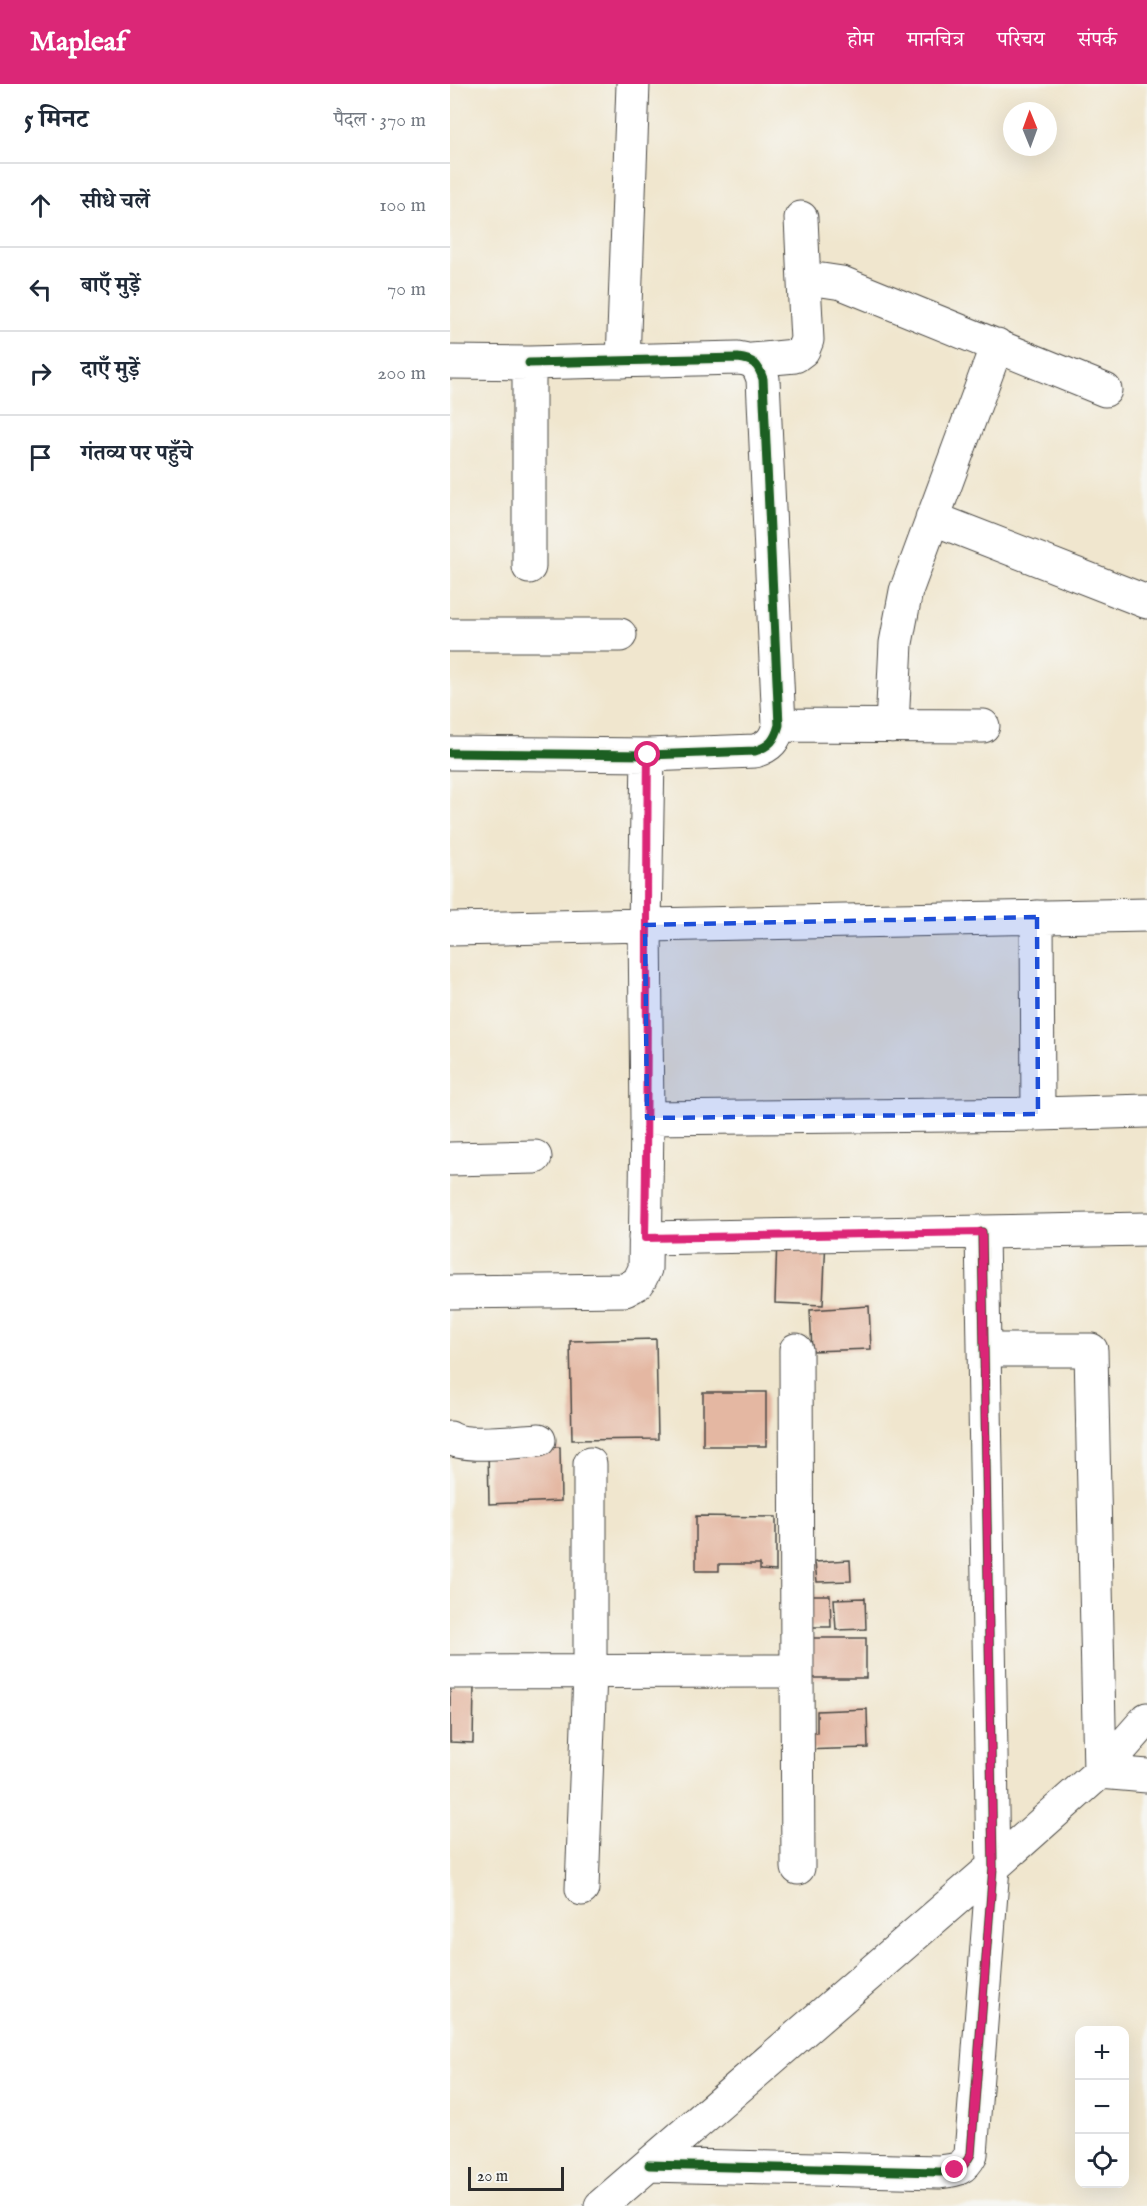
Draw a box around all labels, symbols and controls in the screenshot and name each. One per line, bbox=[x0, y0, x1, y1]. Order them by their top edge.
text: Mapleaf bbox=[30, 25, 126, 60]
text: होम bbox=[847, 27, 874, 54]
text: मानचित्र bbox=[907, 27, 964, 54]
text: परिचय bbox=[997, 27, 1045, 54]
text: संपर्क bbox=[1078, 27, 1117, 54]
north arrow bbox=[1003, 102, 1057, 156]
text: 5 मिनट bbox=[24, 103, 88, 136]
text: पैदल · 370 m bbox=[334, 108, 426, 133]
text: सीधे चलें bbox=[81, 188, 150, 216]
icon: ahead bbox=[24, 189, 57, 222]
text: 100 m bbox=[379, 193, 426, 218]
text: बाएँ मुड़ें bbox=[81, 272, 140, 300]
icon: left bbox=[24, 273, 57, 306]
text: 70 m bbox=[387, 277, 426, 302]
text: दाएँ मुड़ें bbox=[81, 356, 140, 384]
icon: right bbox=[24, 357, 57, 390]
text: 200 m bbox=[377, 361, 426, 386]
text: गंतव्य पर पहुँचे bbox=[81, 440, 192, 468]
icon: arrive bbox=[24, 441, 57, 474]
route start bbox=[634, 741, 660, 767]
map controls bbox=[1075, 2026, 1129, 2188]
button: + bbox=[1075, 2026, 1129, 2080]
button: − bbox=[1075, 2080, 1129, 2134]
button: locate bbox=[1075, 2134, 1129, 2188]
route end bbox=[941, 2156, 967, 2182]
scale bar bbox=[468, 2164, 564, 2192]
text: 20 m bbox=[477, 2167, 508, 2187]

